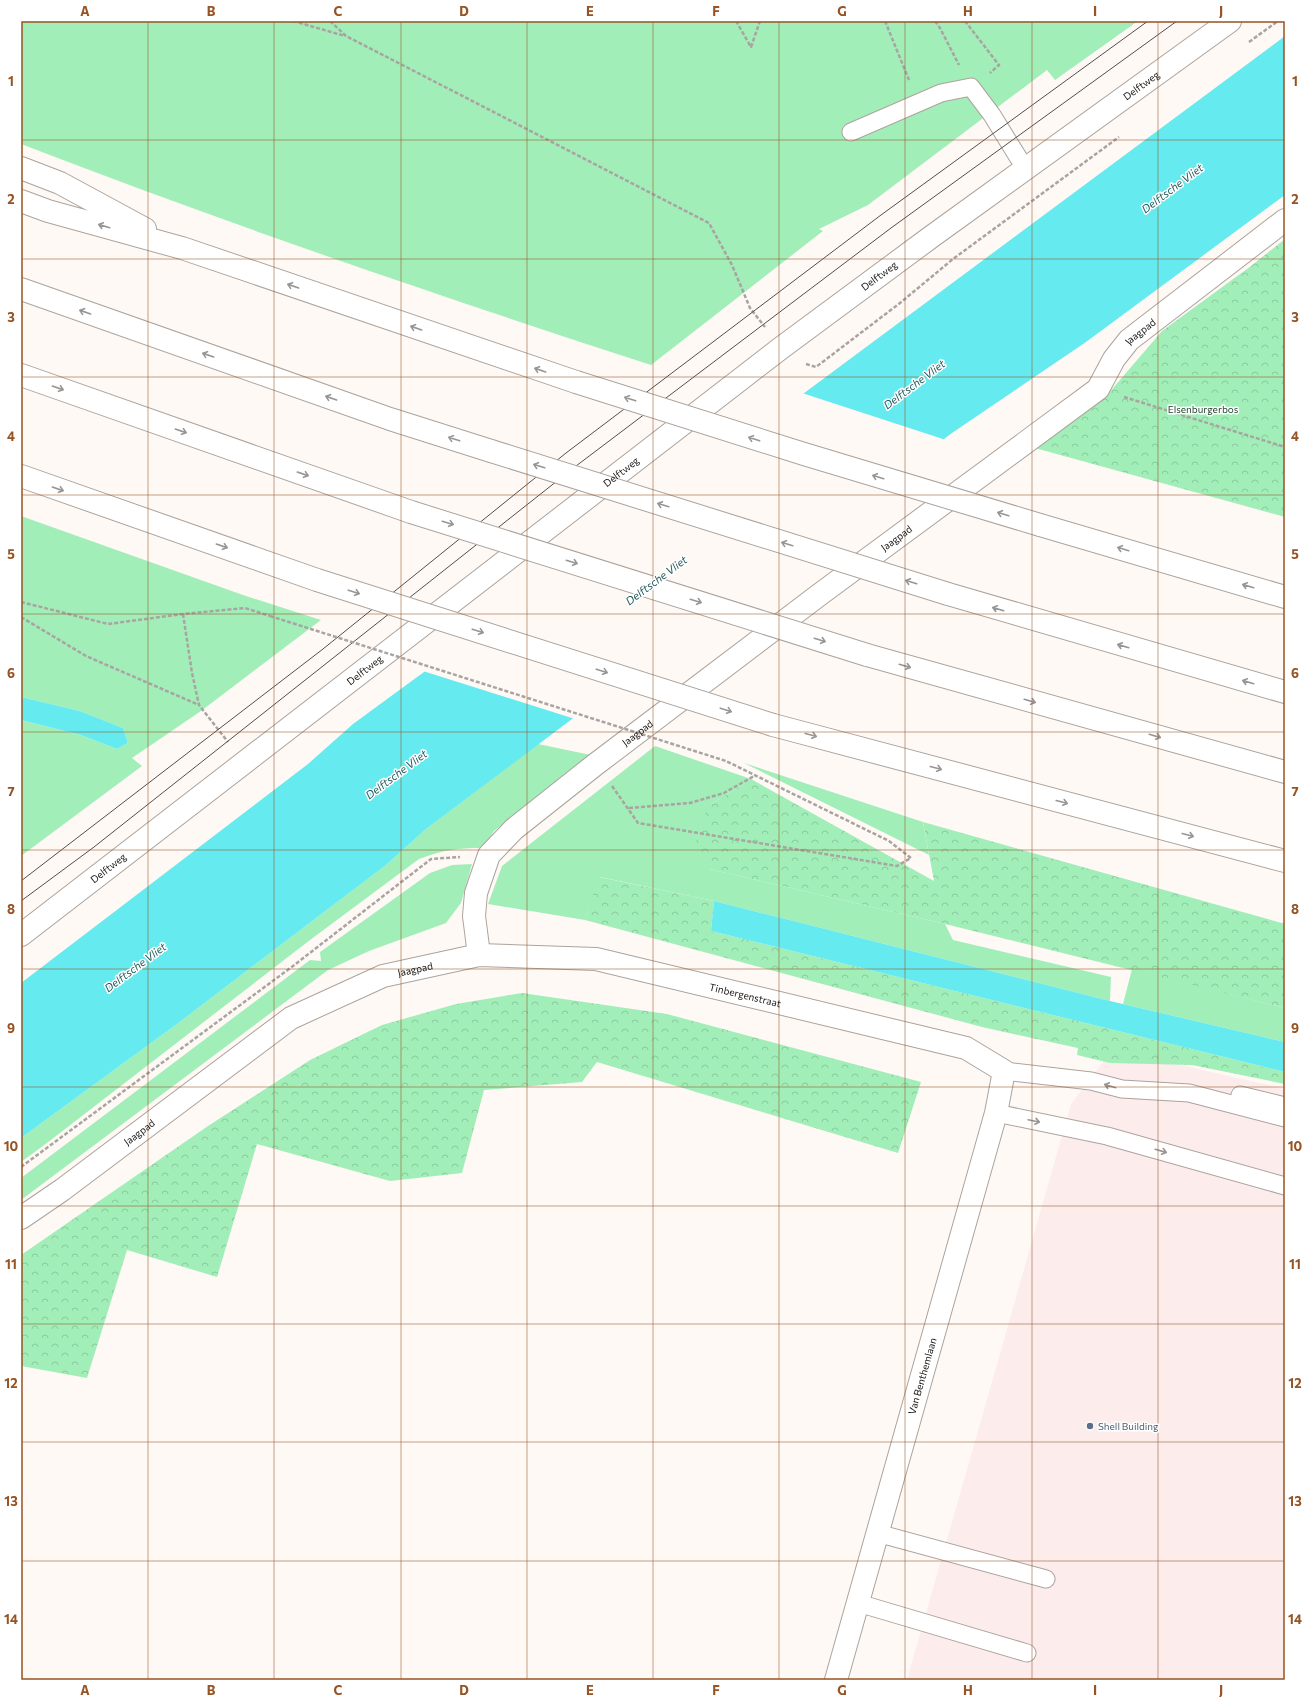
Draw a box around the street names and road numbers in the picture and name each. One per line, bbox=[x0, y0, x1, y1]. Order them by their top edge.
street label: Delftweg bbox=[1121, 68, 1162, 102]
street label: Delftweg bbox=[858, 258, 900, 293]
street label: Jaagpad bbox=[1122, 316, 1158, 347]
street label: Delftweg bbox=[601, 454, 642, 489]
street label: Jaagpad bbox=[878, 522, 914, 553]
street label: Delftweg bbox=[344, 652, 385, 687]
street label: Jaagpad bbox=[619, 717, 655, 748]
street label: Delftweg bbox=[88, 850, 129, 885]
street label: Jaagpad bbox=[396, 959, 434, 979]
street label: Tinbergenstraat bbox=[708, 980, 782, 1009]
street label: Jaagpad bbox=[121, 1116, 157, 1148]
street label: Van Benthemlaan bbox=[905, 1336, 939, 1416]

